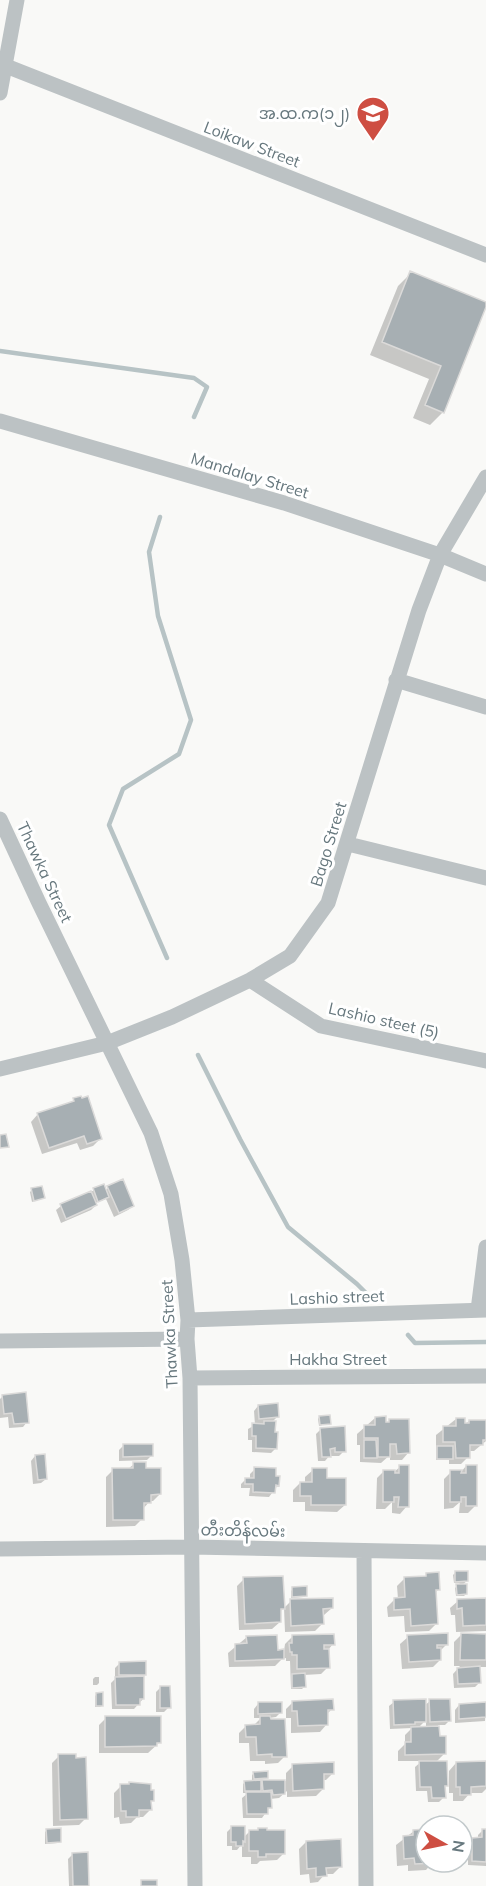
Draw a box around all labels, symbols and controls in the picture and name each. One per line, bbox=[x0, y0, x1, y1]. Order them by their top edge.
school or university icon: အ.ထ.က(၁၂) bbox=[355, 95, 391, 142]
place label: အ.ထ.က(၁၂) bbox=[259, 103, 350, 127]
street label: Loikaw Street bbox=[201, 116, 303, 172]
street label: Mandalay Street bbox=[189, 448, 312, 503]
street label: Bago Street bbox=[306, 799, 350, 889]
street label: Thawka Street bbox=[13, 819, 77, 926]
street label: Lashio steet (5) bbox=[327, 998, 441, 1042]
street label: Thawka Street bbox=[156, 1279, 182, 1389]
street label: Lashio street bbox=[289, 1285, 385, 1309]
street label: Hakha Street bbox=[289, 1349, 387, 1369]
street label: တီးတိန်လမ်း bbox=[200, 1518, 286, 1545]
north arrow bbox=[414, 1814, 474, 1874]
text: N bbox=[448, 1839, 470, 1854]

